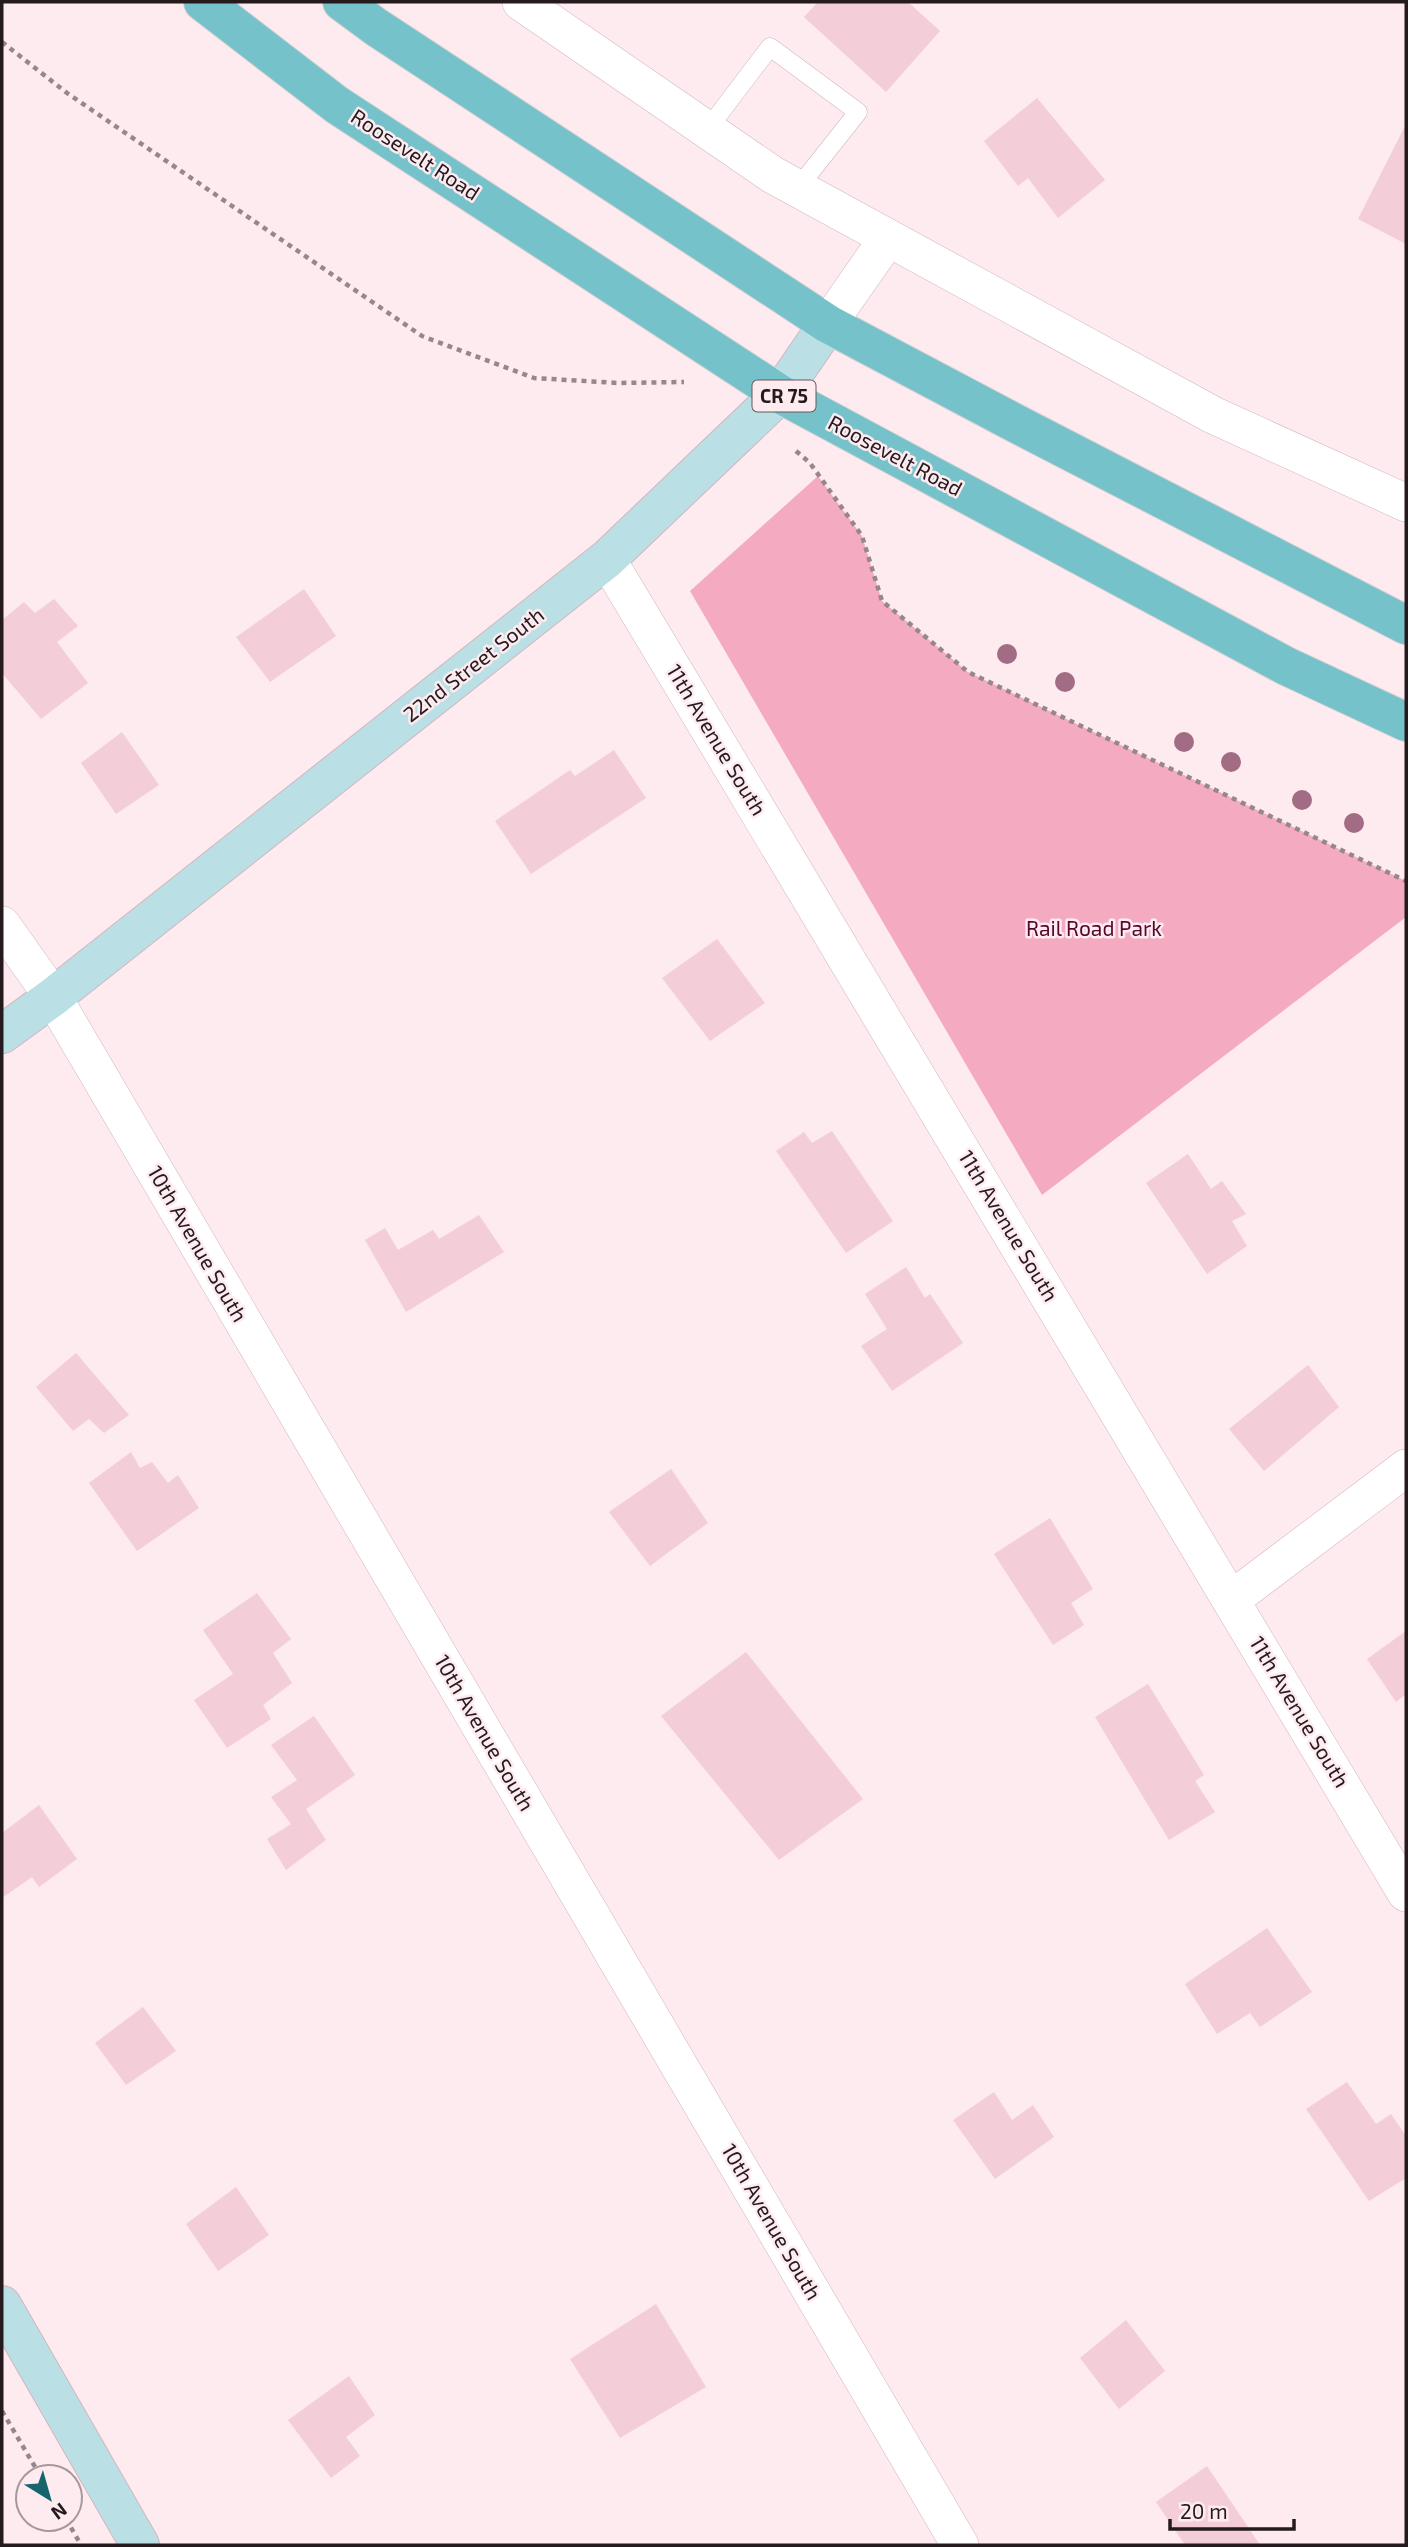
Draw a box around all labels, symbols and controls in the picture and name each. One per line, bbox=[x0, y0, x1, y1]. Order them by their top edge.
street label: Roosevelt Road bbox=[347, 103, 485, 205]
road number: CR 75 bbox=[752, 380, 816, 412]
street label: Roosevelt Road bbox=[824, 409, 967, 500]
street label: 22nd Street South bbox=[398, 601, 548, 726]
street label: 11th Avenue South bbox=[662, 659, 772, 819]
park label: Rail Road Park bbox=[1026, 915, 1162, 940]
street label: 11th Avenue South bbox=[954, 1145, 1064, 1305]
street label: 10th Avenue South bbox=[143, 1161, 253, 1326]
street label: 11th Avenue South bbox=[1245, 1631, 1355, 1791]
street label: 10th Avenue South bbox=[430, 1650, 540, 1815]
street label: 10th Avenue South bbox=[717, 2139, 827, 2304]
north arrow bbox=[14, 2463, 84, 2533]
scale bar bbox=[1170, 2488, 1294, 2532]
text: 20 m bbox=[1180, 2498, 1228, 2523]
text: N bbox=[47, 2499, 72, 2525]

